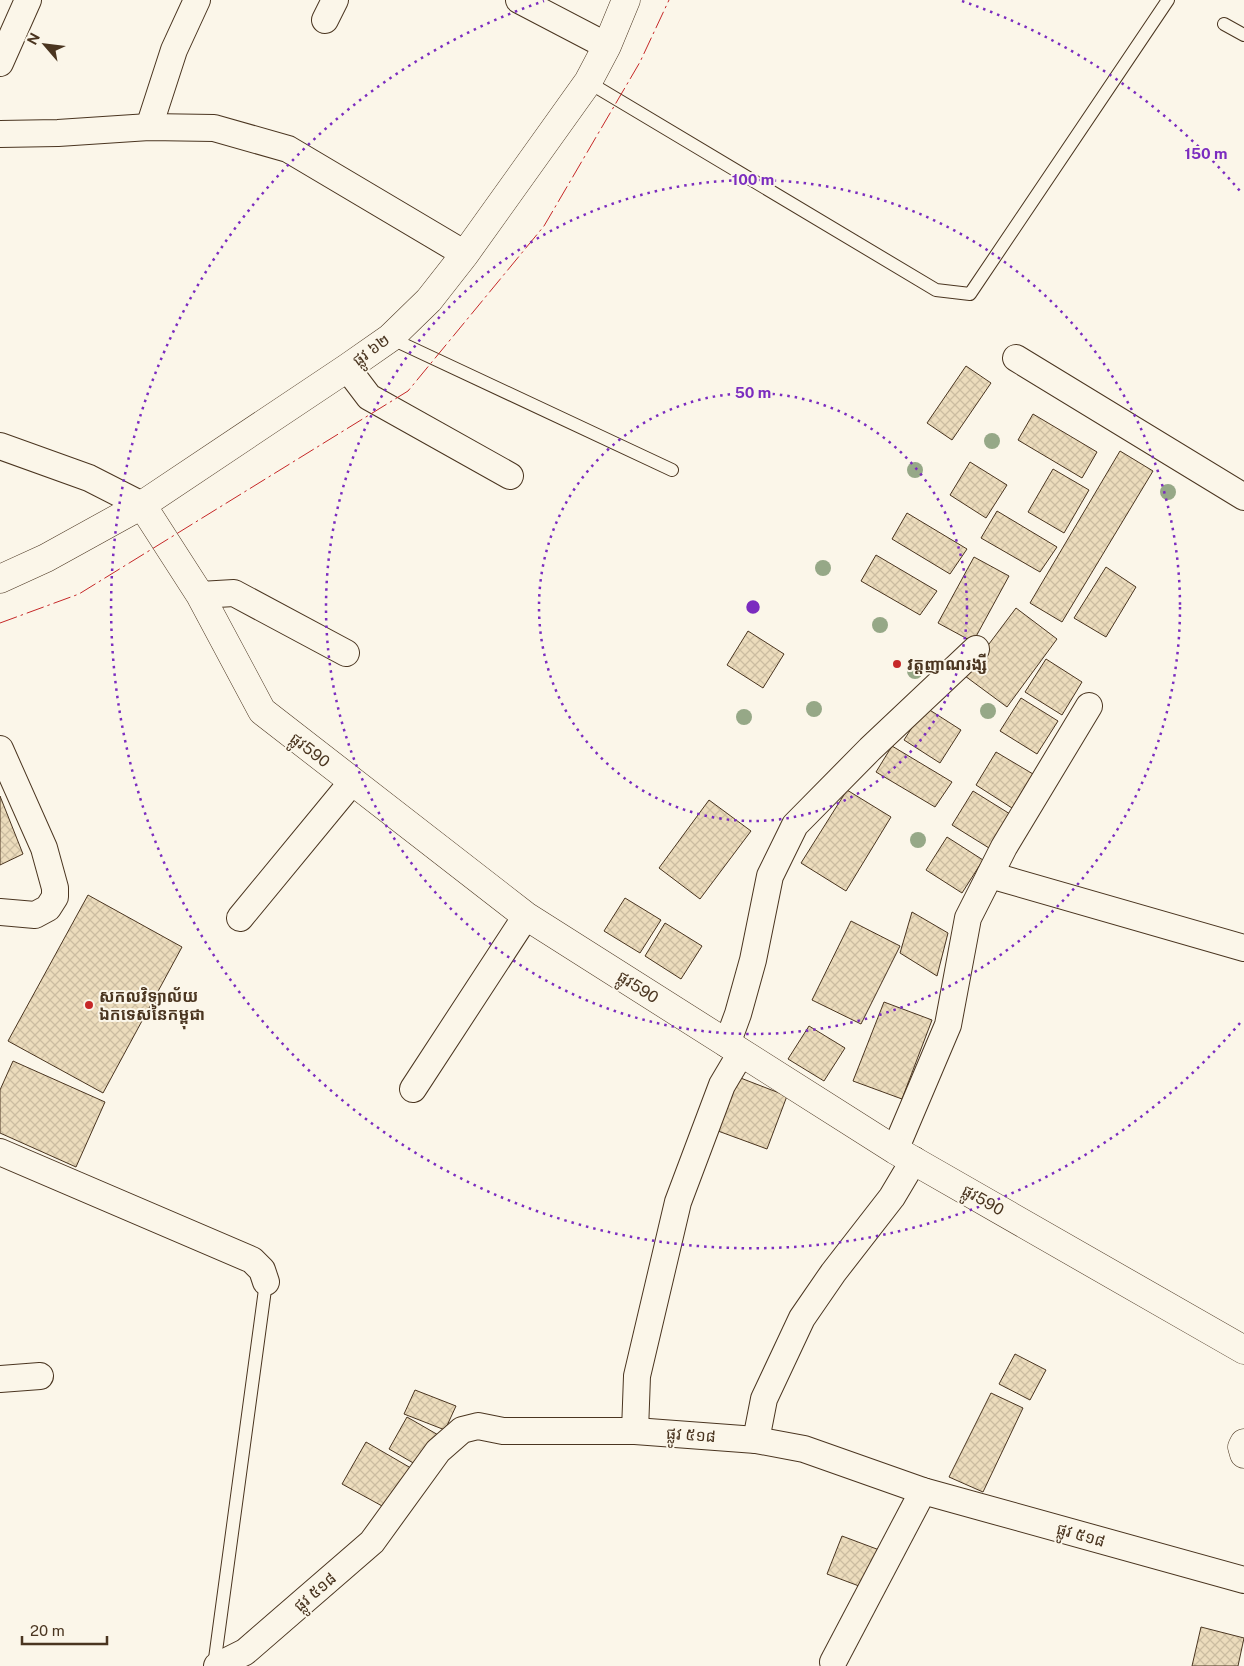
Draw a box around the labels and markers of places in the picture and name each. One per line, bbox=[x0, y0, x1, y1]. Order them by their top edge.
centre of rings bbox=[744, 598, 762, 616]
place label: វត្តញាណរង្សី bbox=[907, 653, 987, 674]
marker: វត្តញាណរង្សី bbox=[891, 658, 903, 670]
place label: សកលវិទ្យាល័យ ឯកទេសនៃកម្ពុជា bbox=[99, 986, 205, 1029]
marker: សកលវិទ្យាល័យ ឯកទេសនៃកម្ពុជា bbox=[83, 999, 95, 1011]

